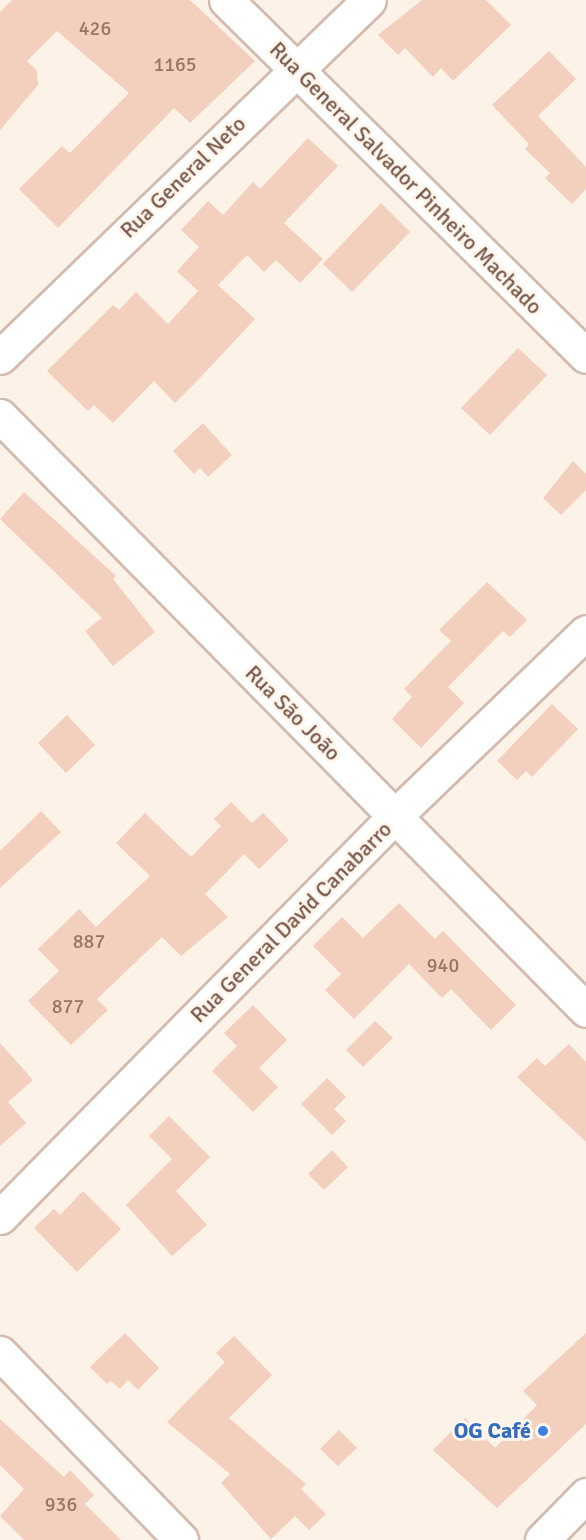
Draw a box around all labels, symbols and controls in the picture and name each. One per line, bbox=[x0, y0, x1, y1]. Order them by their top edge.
house number: 426 bbox=[79, 16, 111, 40]
street label: Rua General Salvador Pinheiro Machado bbox=[264, 36, 548, 320]
house number: 1165 bbox=[153, 52, 197, 76]
street label: Rua General Neto bbox=[115, 110, 251, 244]
street label: Rua São João bbox=[240, 660, 346, 766]
street label: Rua General David Canabarro bbox=[185, 816, 397, 1028]
house number: 887 bbox=[73, 929, 105, 953]
house number: 940 bbox=[427, 953, 459, 977]
house number: 877 bbox=[52, 994, 84, 1018]
place label: OG Café bbox=[454, 1418, 531, 1444]
marker: OG Café bbox=[536, 1424, 550, 1438]
house number: 936 bbox=[45, 1492, 77, 1516]

